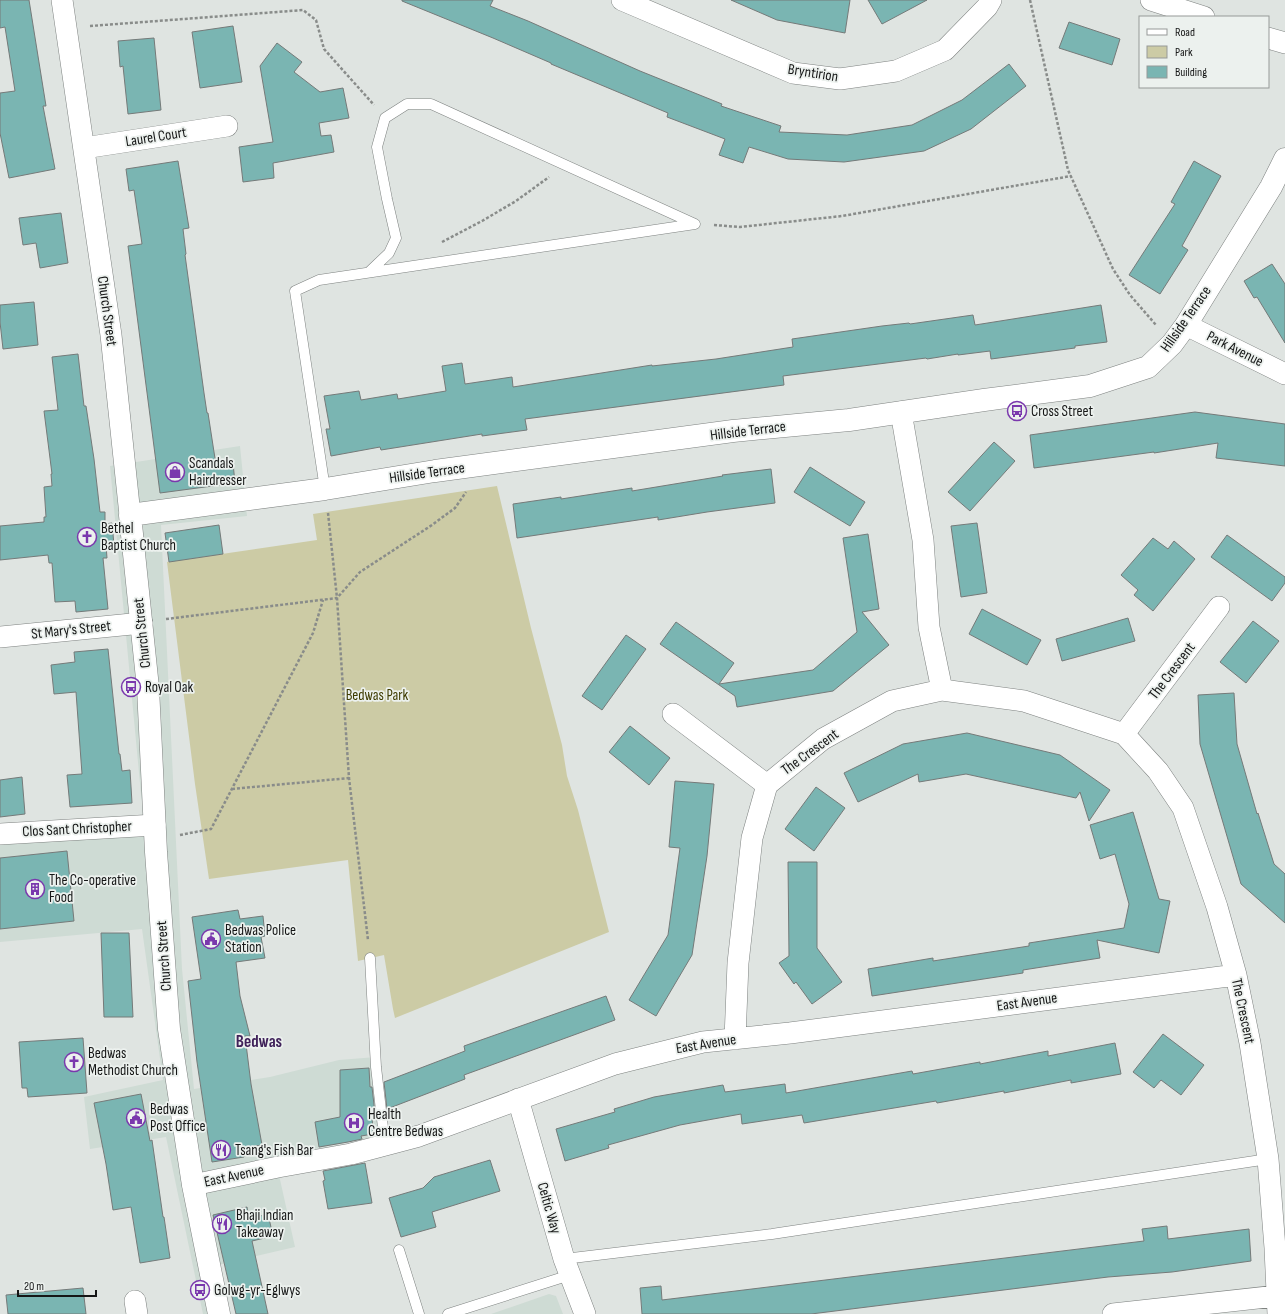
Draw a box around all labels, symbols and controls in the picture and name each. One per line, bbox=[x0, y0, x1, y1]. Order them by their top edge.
legend bbox=[1139, 16, 1269, 88]
text: Road bbox=[1175, 25, 1195, 40]
text: Park bbox=[1175, 45, 1193, 60]
street label: Bryntirion bbox=[787, 60, 839, 86]
text: Building bbox=[1175, 65, 1207, 80]
street label: Laurel Court bbox=[124, 123, 188, 151]
street label: Church Street bbox=[93, 275, 121, 348]
street label: Hillside Terrace bbox=[1156, 282, 1216, 356]
street label: Park Avenue bbox=[1204, 327, 1266, 371]
bus stop icon: Cross Street bbox=[1006, 400, 1028, 422]
place label: Cross Street bbox=[1031, 402, 1094, 421]
street label: Hillside Terrace bbox=[709, 417, 787, 445]
place label: Scandals Hairdresser bbox=[189, 454, 247, 490]
street label: Hillside Terrace bbox=[388, 458, 466, 488]
shop icon: Scandals Hairdresser bbox=[164, 461, 186, 483]
place label: Bethel Baptist Church bbox=[101, 519, 176, 555]
church icon: Bethel Baptist Church bbox=[76, 526, 98, 548]
street label: Church Street bbox=[129, 597, 155, 669]
street label: St Mary's Street bbox=[30, 616, 112, 644]
street label: The Crescent bbox=[1144, 638, 1200, 703]
bus stop icon: Royal Oak bbox=[120, 676, 142, 698]
place label: Royal Oak bbox=[145, 678, 193, 697]
park label: Bedwas Park bbox=[346, 686, 409, 705]
street label: The Crescent bbox=[777, 725, 843, 779]
street label: Clos Sant Christopher bbox=[22, 817, 133, 841]
place label: The Co-operative Food bbox=[49, 871, 136, 907]
building icon: The Co-operative Food bbox=[24, 878, 46, 900]
street label: Church Street bbox=[152, 920, 176, 992]
place label: Bedwas Police Station bbox=[225, 921, 296, 957]
public building icon: Bedwas Police Station bbox=[200, 928, 222, 950]
street label: The Crescent bbox=[1227, 976, 1259, 1046]
street label: East Avenue bbox=[996, 988, 1058, 1016]
street label: East Avenue bbox=[675, 1030, 737, 1058]
district label: Bedwas bbox=[236, 1032, 283, 1052]
place label: Bedwas Methodist Church bbox=[88, 1044, 178, 1080]
church icon: Bedwas Methodist Church bbox=[63, 1051, 85, 1073]
place label: Bedwas Post Office bbox=[150, 1100, 206, 1136]
place label: Health Centre Bedwas bbox=[368, 1105, 443, 1141]
public building icon: Bedwas Post Office bbox=[125, 1107, 147, 1129]
hospital icon: Health Centre Bedwas bbox=[343, 1112, 365, 1134]
restaurant icon: Tsang's Fish Bar bbox=[210, 1139, 232, 1161]
place label: Tsang's Fish Bar bbox=[235, 1141, 314, 1160]
street label: East Avenue bbox=[202, 1160, 266, 1192]
street label: Celtic Way bbox=[533, 1180, 565, 1236]
place label: Bhaji Indian Takeaway bbox=[236, 1206, 293, 1242]
restaurant icon: Bhaji Indian Takeaway bbox=[211, 1213, 233, 1235]
scale bar bbox=[18, 1272, 96, 1298]
text: 20 m bbox=[24, 1279, 44, 1294]
bus stop icon: Golwg-yr-Eglwys bbox=[189, 1279, 211, 1301]
place label: Golwg-yr-Eglwys bbox=[214, 1281, 300, 1300]

